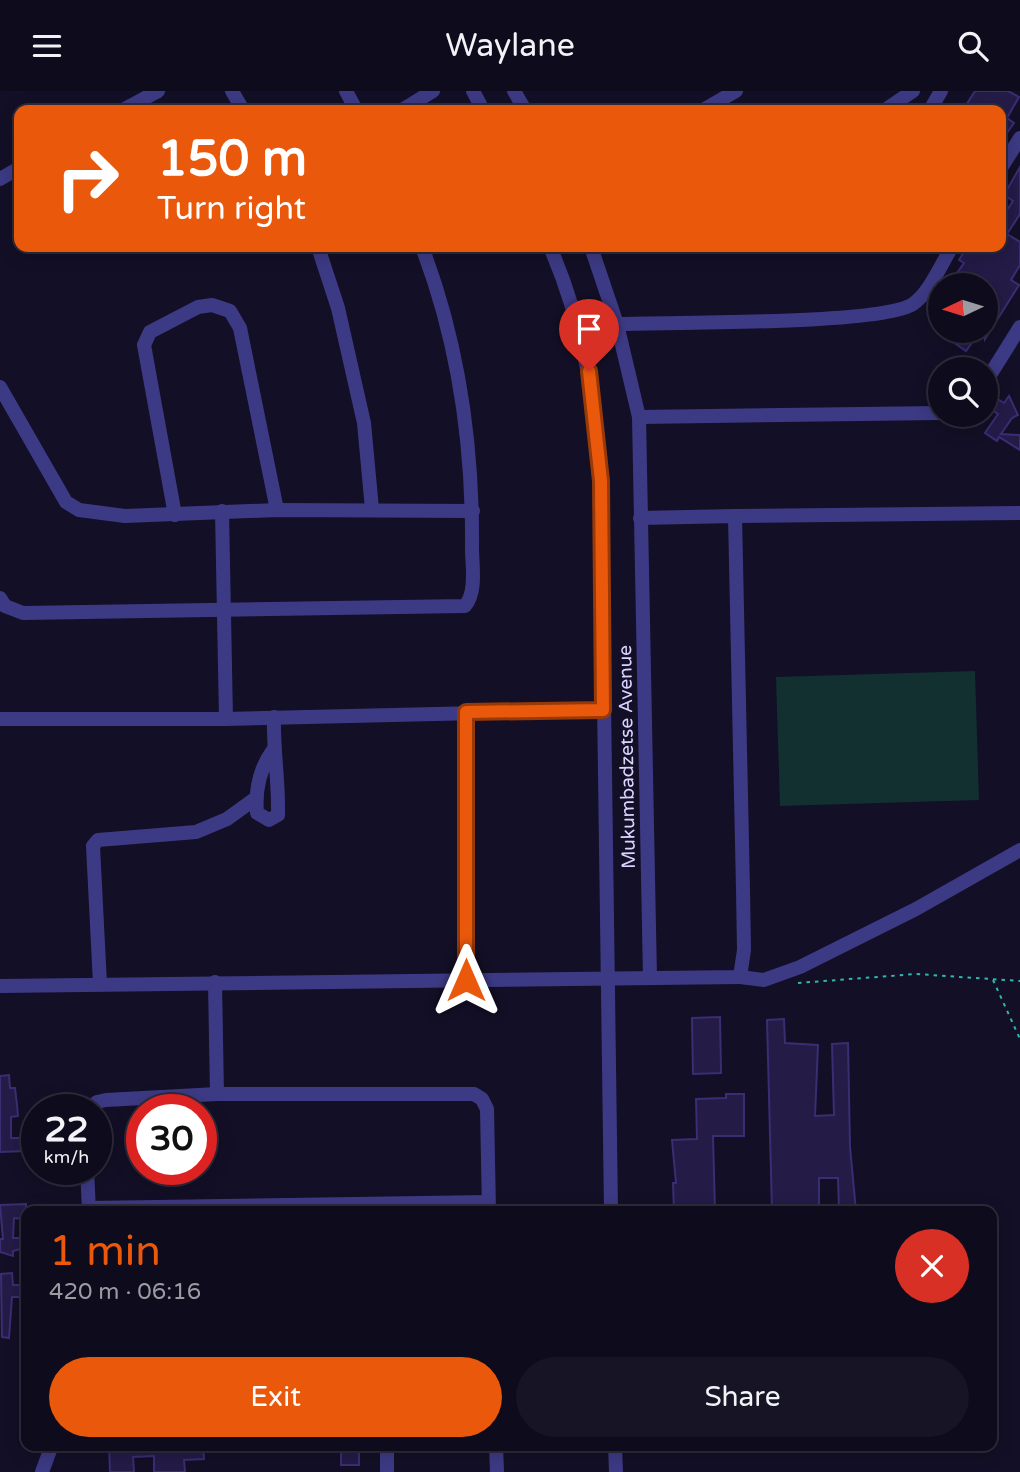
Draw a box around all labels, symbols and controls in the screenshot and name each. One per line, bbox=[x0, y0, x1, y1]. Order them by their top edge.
icon: menu bbox=[28, 27, 66, 65]
text: Waylane bbox=[445, 27, 575, 65]
icon: search bbox=[954, 27, 992, 65]
text: 150 m bbox=[157, 130, 307, 189]
icon: right bbox=[42, 133, 133, 224]
text: Turn right bbox=[157, 190, 306, 228]
north arrow bbox=[928, 273, 998, 343]
map controls bbox=[928, 273, 998, 427]
pin bbox=[559, 299, 619, 371]
icon: arrive bbox=[570, 310, 608, 348]
button: search bbox=[928, 357, 998, 427]
street label: Mukumbadzetse Avenue bbox=[614, 645, 640, 869]
position arrow bbox=[429, 943, 503, 1017]
speed limit sign: 30 bbox=[126, 1094, 217, 1185]
text: 22 bbox=[45, 1109, 88, 1151]
text: km/h bbox=[44, 1146, 89, 1168]
text: 1 min bbox=[49, 1226, 161, 1277]
button: close bbox=[895, 1229, 969, 1303]
text: 420 m · 06:16 bbox=[49, 1278, 201, 1306]
button: Exit bbox=[49, 1357, 502, 1437]
button: Share bbox=[516, 1357, 969, 1437]

